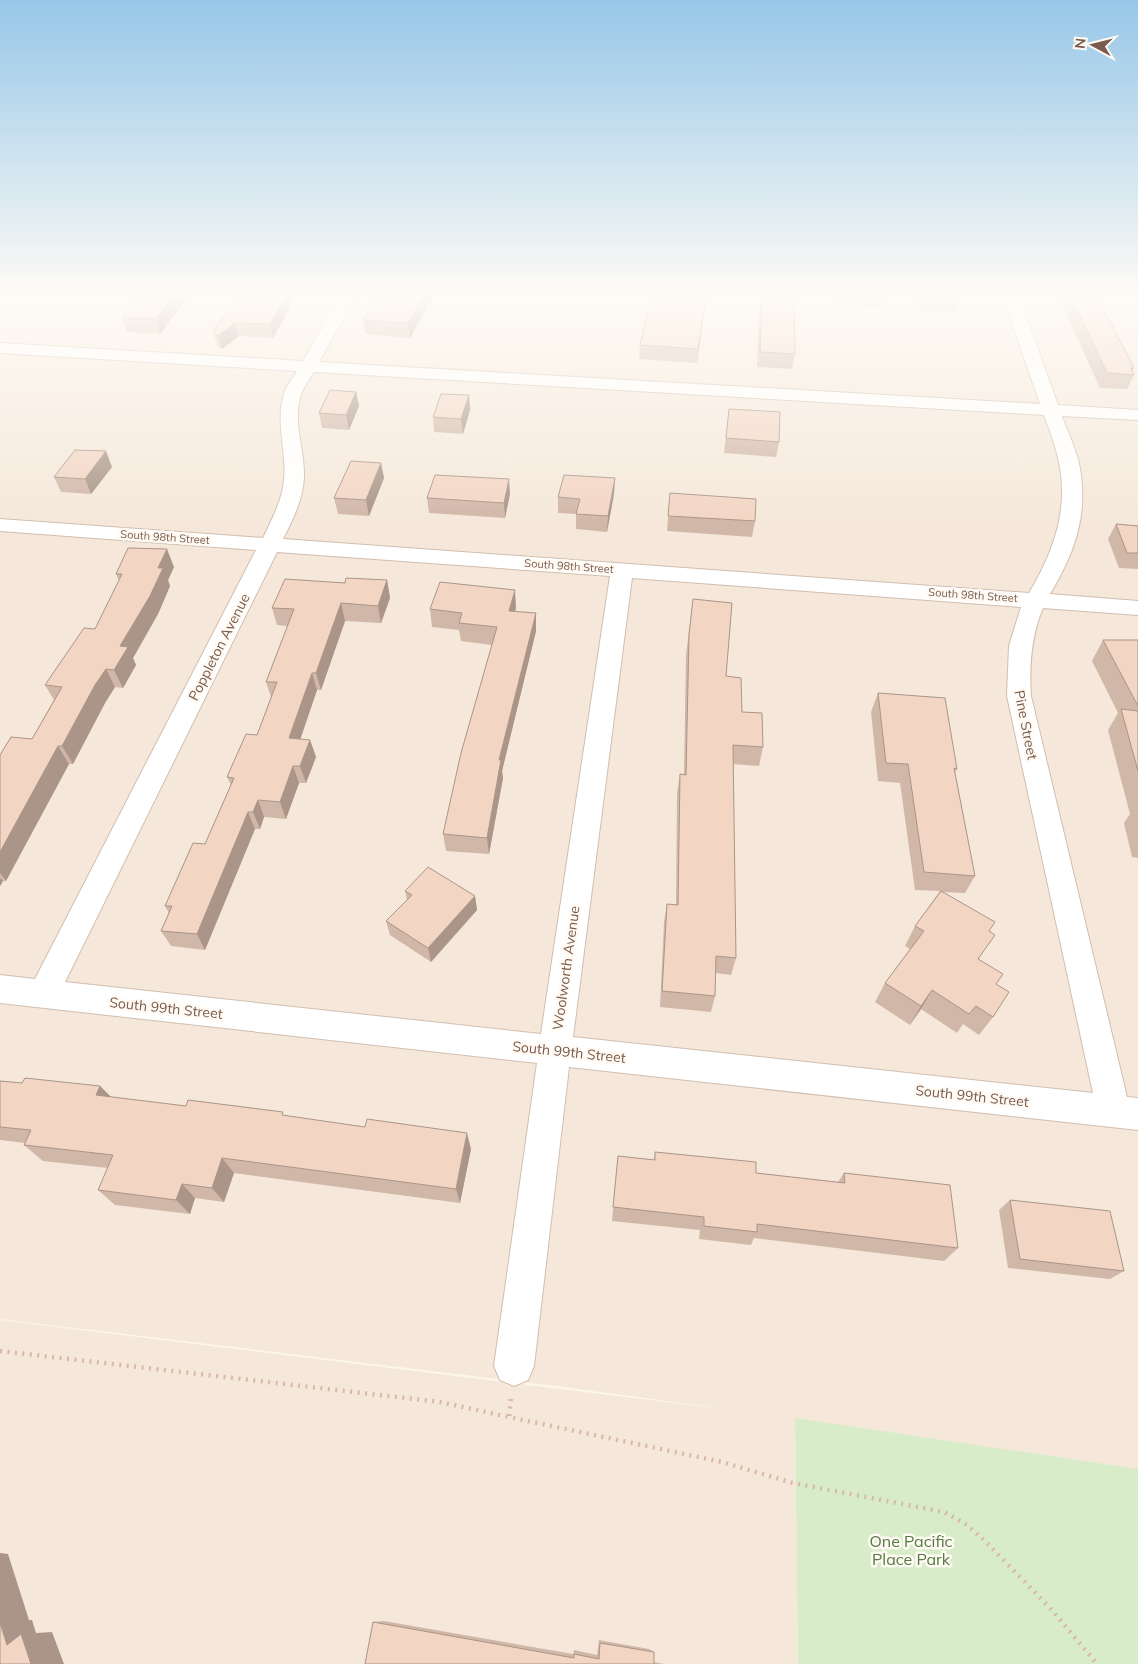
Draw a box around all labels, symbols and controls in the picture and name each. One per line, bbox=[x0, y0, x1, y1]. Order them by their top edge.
north arrow bbox=[1068, 20, 1118, 70]
text: N bbox=[1071, 37, 1090, 50]
street label: South 98th Street bbox=[120, 527, 210, 547]
street label: South 98th Street bbox=[524, 556, 614, 576]
street label: South 98th Street bbox=[928, 585, 1018, 605]
street label: Poppleton Avenue bbox=[184, 590, 254, 704]
street label: Pine Street bbox=[1010, 689, 1042, 761]
street label: Woolworth Avenue bbox=[548, 905, 584, 1031]
street label: South 99th Street bbox=[108, 993, 224, 1023]
street label: South 99th Street bbox=[511, 1037, 627, 1067]
street label: South 99th Street bbox=[914, 1081, 1030, 1111]
park label: One Pacific Place Park bbox=[869, 1531, 953, 1569]

